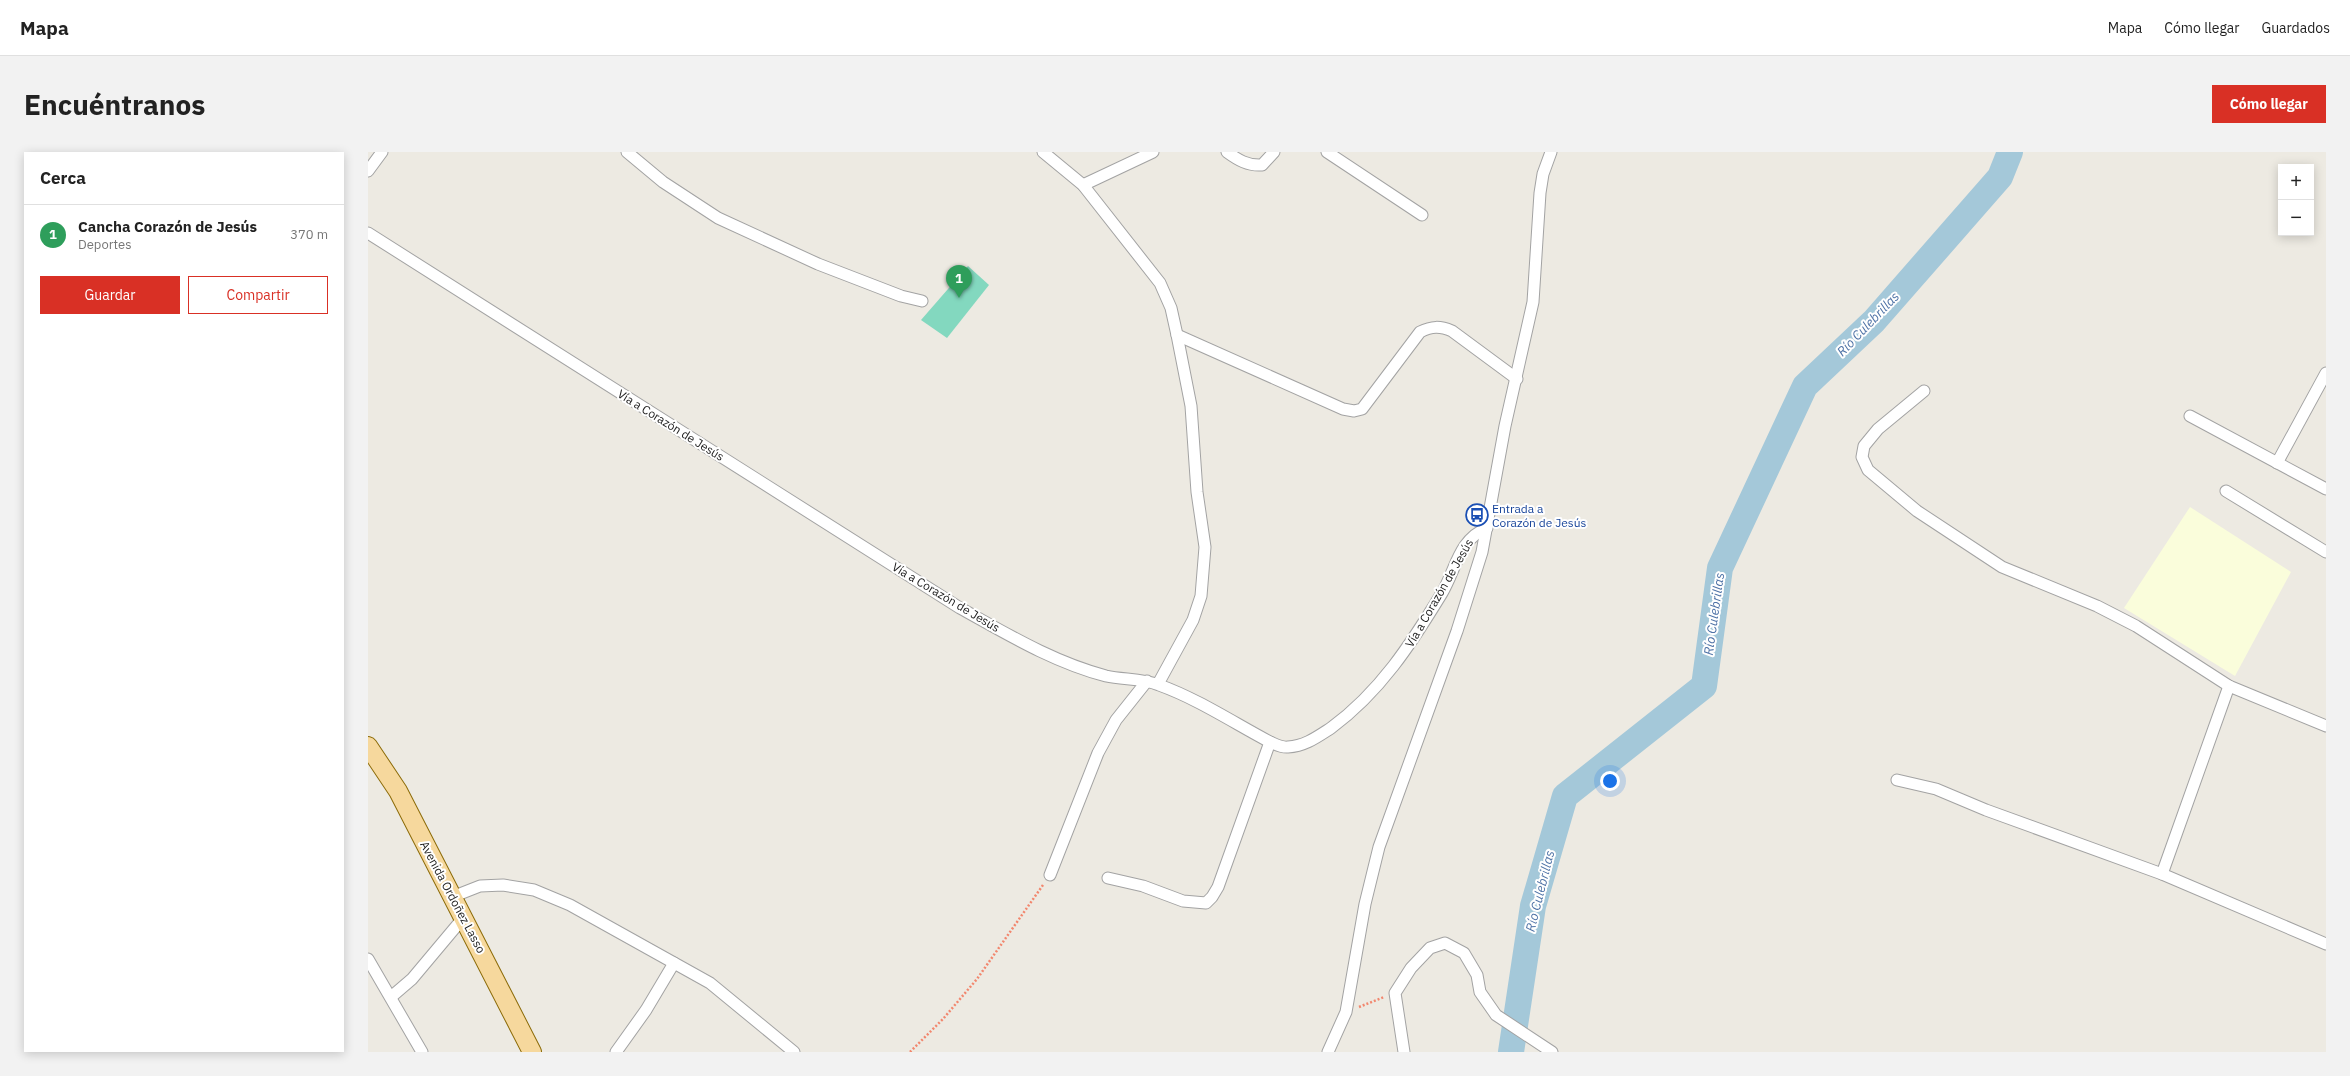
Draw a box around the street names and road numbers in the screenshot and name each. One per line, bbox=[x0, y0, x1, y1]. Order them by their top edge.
street label: Vía a Corazón de Jesús bbox=[615, 386, 727, 464]
street label: Vía a Corazón de Jesús bbox=[1402, 536, 1476, 650]
street label: Vía a Corazón de Jesús bbox=[889, 559, 1003, 635]
street label: Avenida Ordoñez Lasso bbox=[417, 838, 489, 956]

